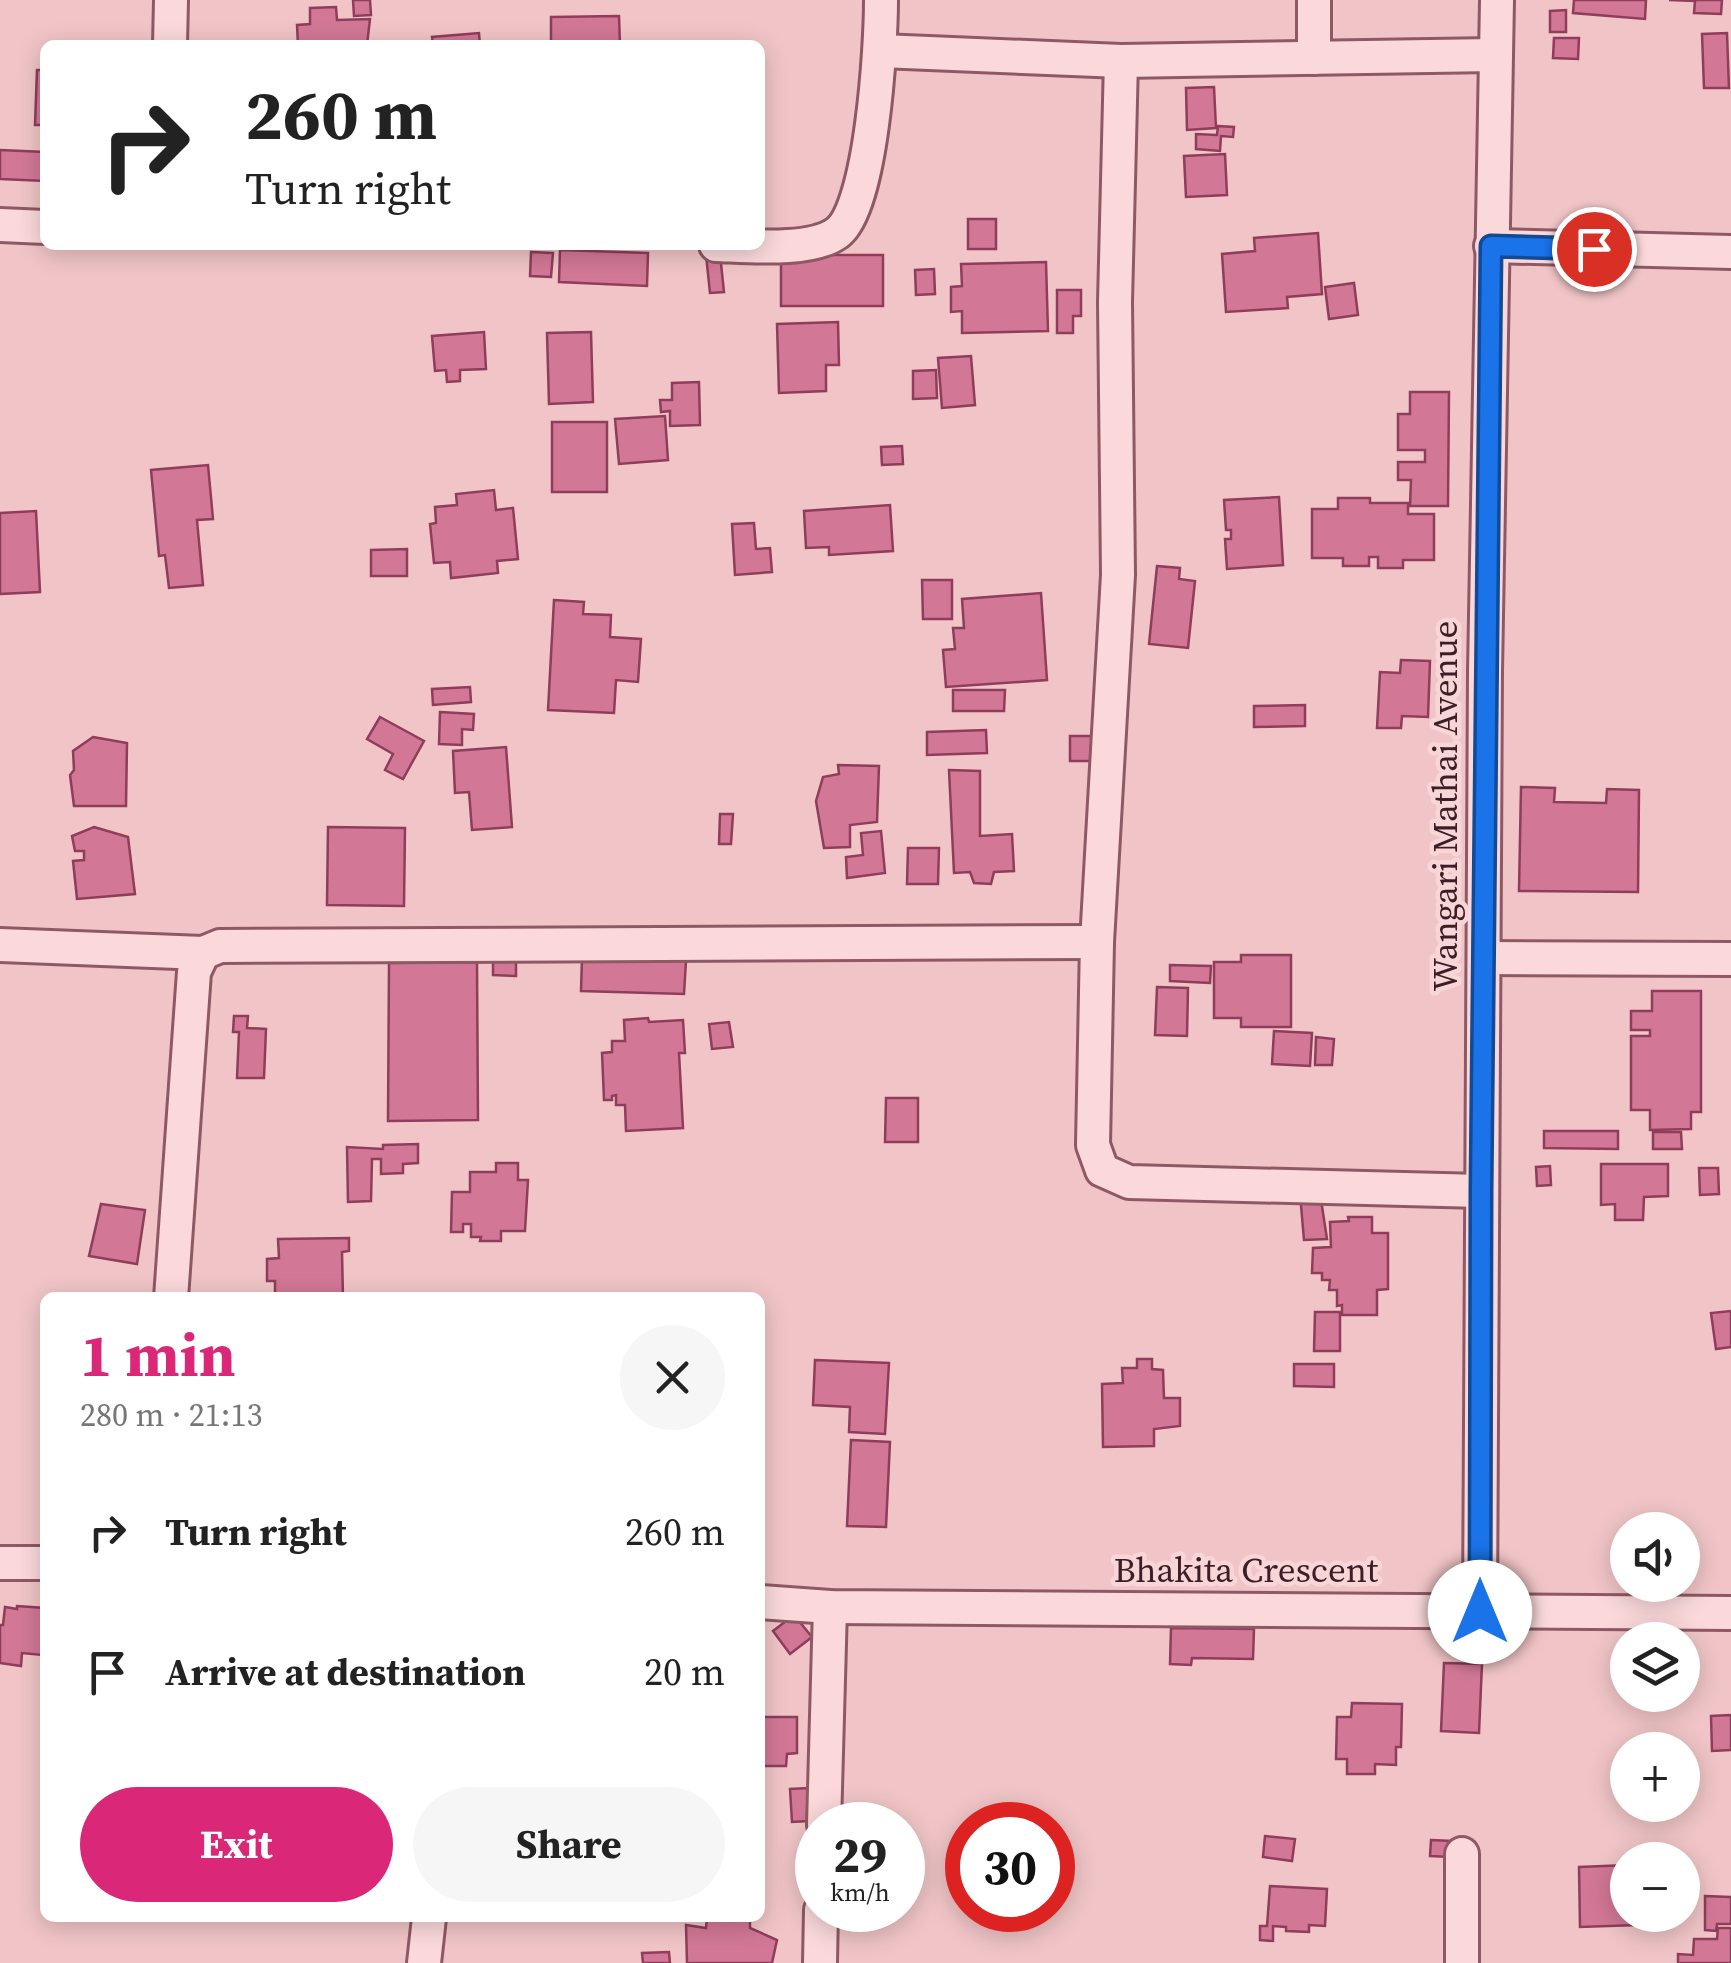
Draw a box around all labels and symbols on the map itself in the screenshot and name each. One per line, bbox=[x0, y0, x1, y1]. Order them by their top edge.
pin bbox=[1552, 207, 1637, 292]
street label: Wangari Mathai Avenue bbox=[1421, 621, 1469, 991]
street label: Bhakita Crescent bbox=[1114, 1546, 1379, 1594]
position arrow bbox=[1428, 1560, 1532, 1664]
speed limit sign: 30 bbox=[945, 1802, 1075, 1932]

